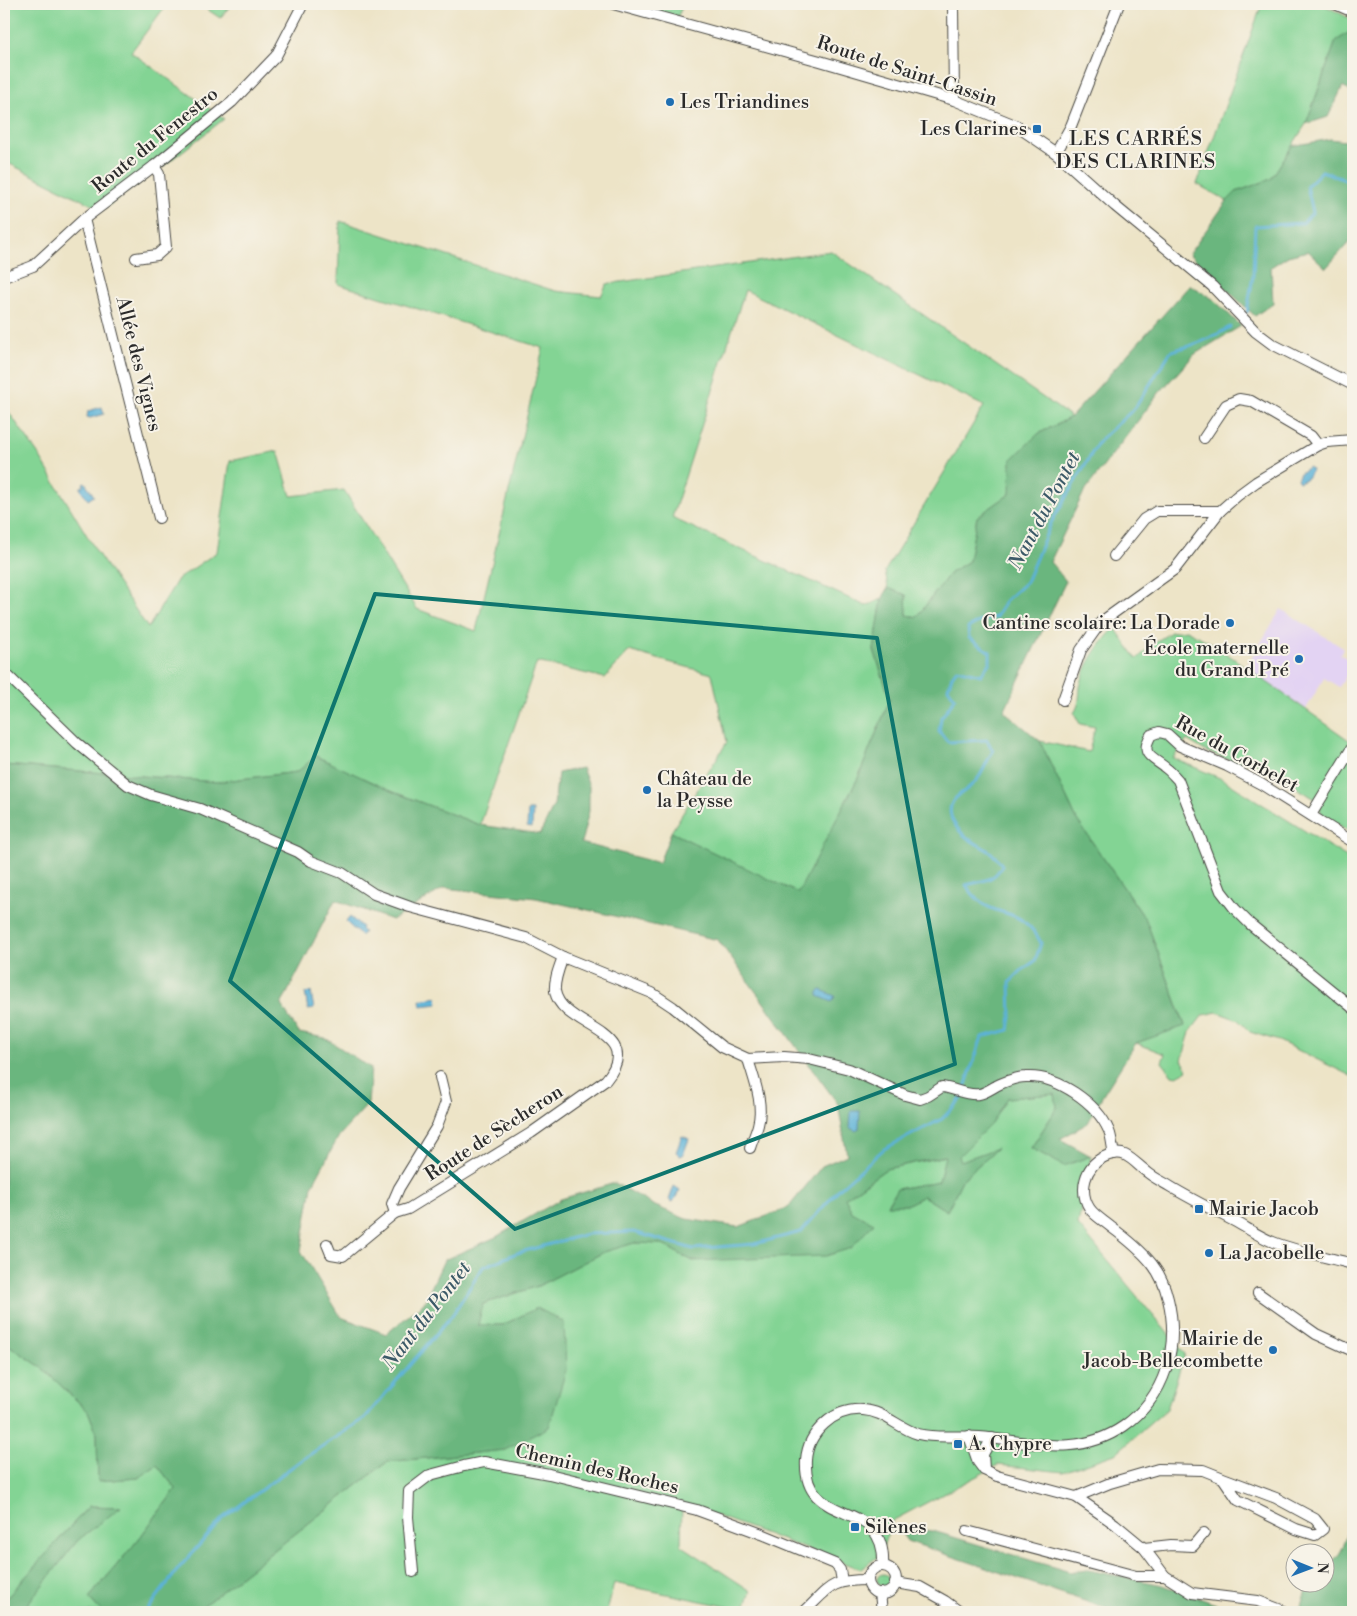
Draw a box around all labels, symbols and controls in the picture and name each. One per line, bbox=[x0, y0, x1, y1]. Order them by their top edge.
street label: Route de Saint-Cassin bbox=[814, 30, 1000, 112]
street label: Route du Fenestro bbox=[87, 82, 223, 198]
place label: Les Triandines bbox=[680, 90, 809, 114]
marker: Les Triandines bbox=[664, 96, 676, 108]
place label: Les Clarines bbox=[920, 117, 1027, 141]
marker: Les Clarines bbox=[1031, 123, 1043, 135]
district label: LES CARRÉS DES CLARINES bbox=[1056, 126, 1216, 175]
street label: Allée des Vignes bbox=[110, 293, 167, 434]
water label: Nant du Pontet bbox=[1003, 447, 1087, 575]
place label: Cantine scolaire: La Dorade bbox=[983, 611, 1220, 635]
marker: Cantine scolaire: La Dorade bbox=[1224, 617, 1236, 629]
place label: École maternelle du Grand Pré bbox=[1144, 635, 1289, 682]
marker: École maternelle du Grand Pré bbox=[1293, 653, 1305, 665]
street label: Rue du Corbelet bbox=[1171, 710, 1303, 798]
place label: Château de la Peysse bbox=[657, 767, 752, 813]
marker: Château de la Peysse bbox=[641, 784, 653, 796]
street label: Route de Sècheron bbox=[420, 1079, 568, 1187]
place label: Mairie Jacob bbox=[1209, 1197, 1319, 1221]
marker: Mairie Jacob bbox=[1193, 1203, 1205, 1215]
place label: La Jacobelle bbox=[1219, 1241, 1324, 1265]
marker: La Jacobelle bbox=[1203, 1247, 1215, 1259]
water label: Nant du Pontet bbox=[376, 1257, 477, 1376]
place label: Mairie de Jacob-Bellecombette bbox=[1082, 1327, 1263, 1373]
marker: Mairie de Jacob-Bellecombette bbox=[1267, 1344, 1279, 1356]
place label: A. Chypre bbox=[967, 1432, 1052, 1456]
marker: A. Chypre bbox=[952, 1438, 964, 1450]
street label: Chemin des Roches bbox=[513, 1439, 681, 1499]
place label: Silènes bbox=[865, 1515, 927, 1539]
marker: Silènes bbox=[849, 1521, 861, 1533]
north arrow bbox=[1284, 1544, 1334, 1594]
text: N bbox=[1313, 1563, 1331, 1574]

